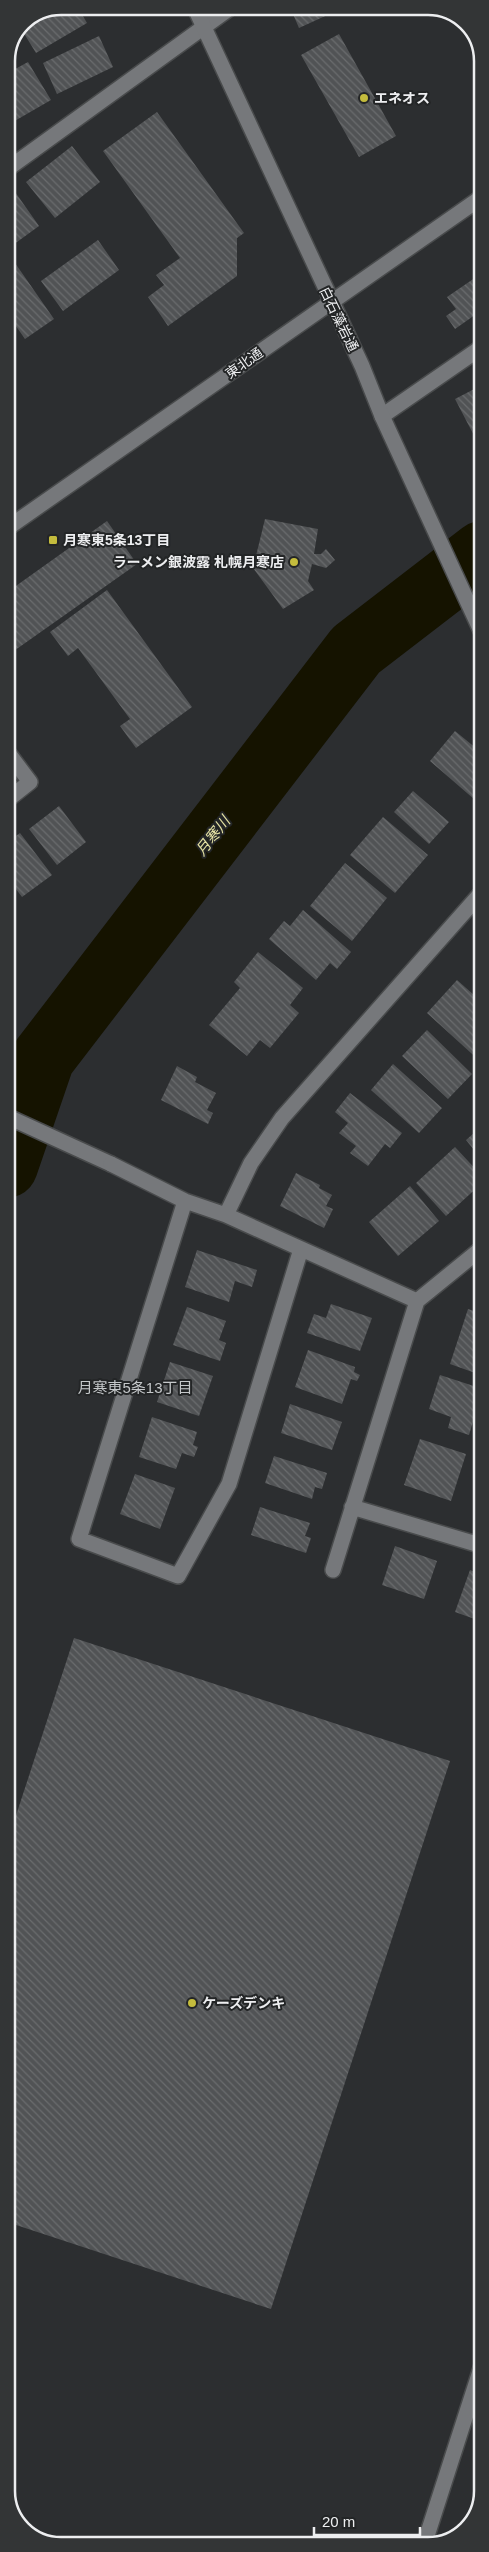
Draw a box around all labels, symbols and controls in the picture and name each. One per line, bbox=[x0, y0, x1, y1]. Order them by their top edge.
place label: エネオス bbox=[374, 90, 430, 106]
marker: エネオス bbox=[358, 92, 370, 104]
street label: 白石藻岩通 bbox=[316, 284, 362, 354]
street label: 東北通 bbox=[222, 344, 266, 382]
place label: 月寒東5条13丁目 bbox=[63, 532, 170, 548]
marker: 月寒東5条13丁目 bbox=[47, 534, 59, 546]
place label: ラーメン銀波露 札幌月寒店 bbox=[113, 554, 284, 570]
marker: ラーメン銀波露 札幌月寒店 bbox=[288, 556, 300, 568]
water label: 月寒川 bbox=[192, 811, 234, 859]
district label: 月寒東5条13丁目 bbox=[77, 1379, 193, 1396]
place label: ケーズデンキ bbox=[202, 1995, 285, 2011]
marker: ケーズデンキ bbox=[186, 1997, 198, 2009]
scale bar bbox=[314, 2504, 420, 2536]
text: 20 m bbox=[322, 2513, 355, 2530]

